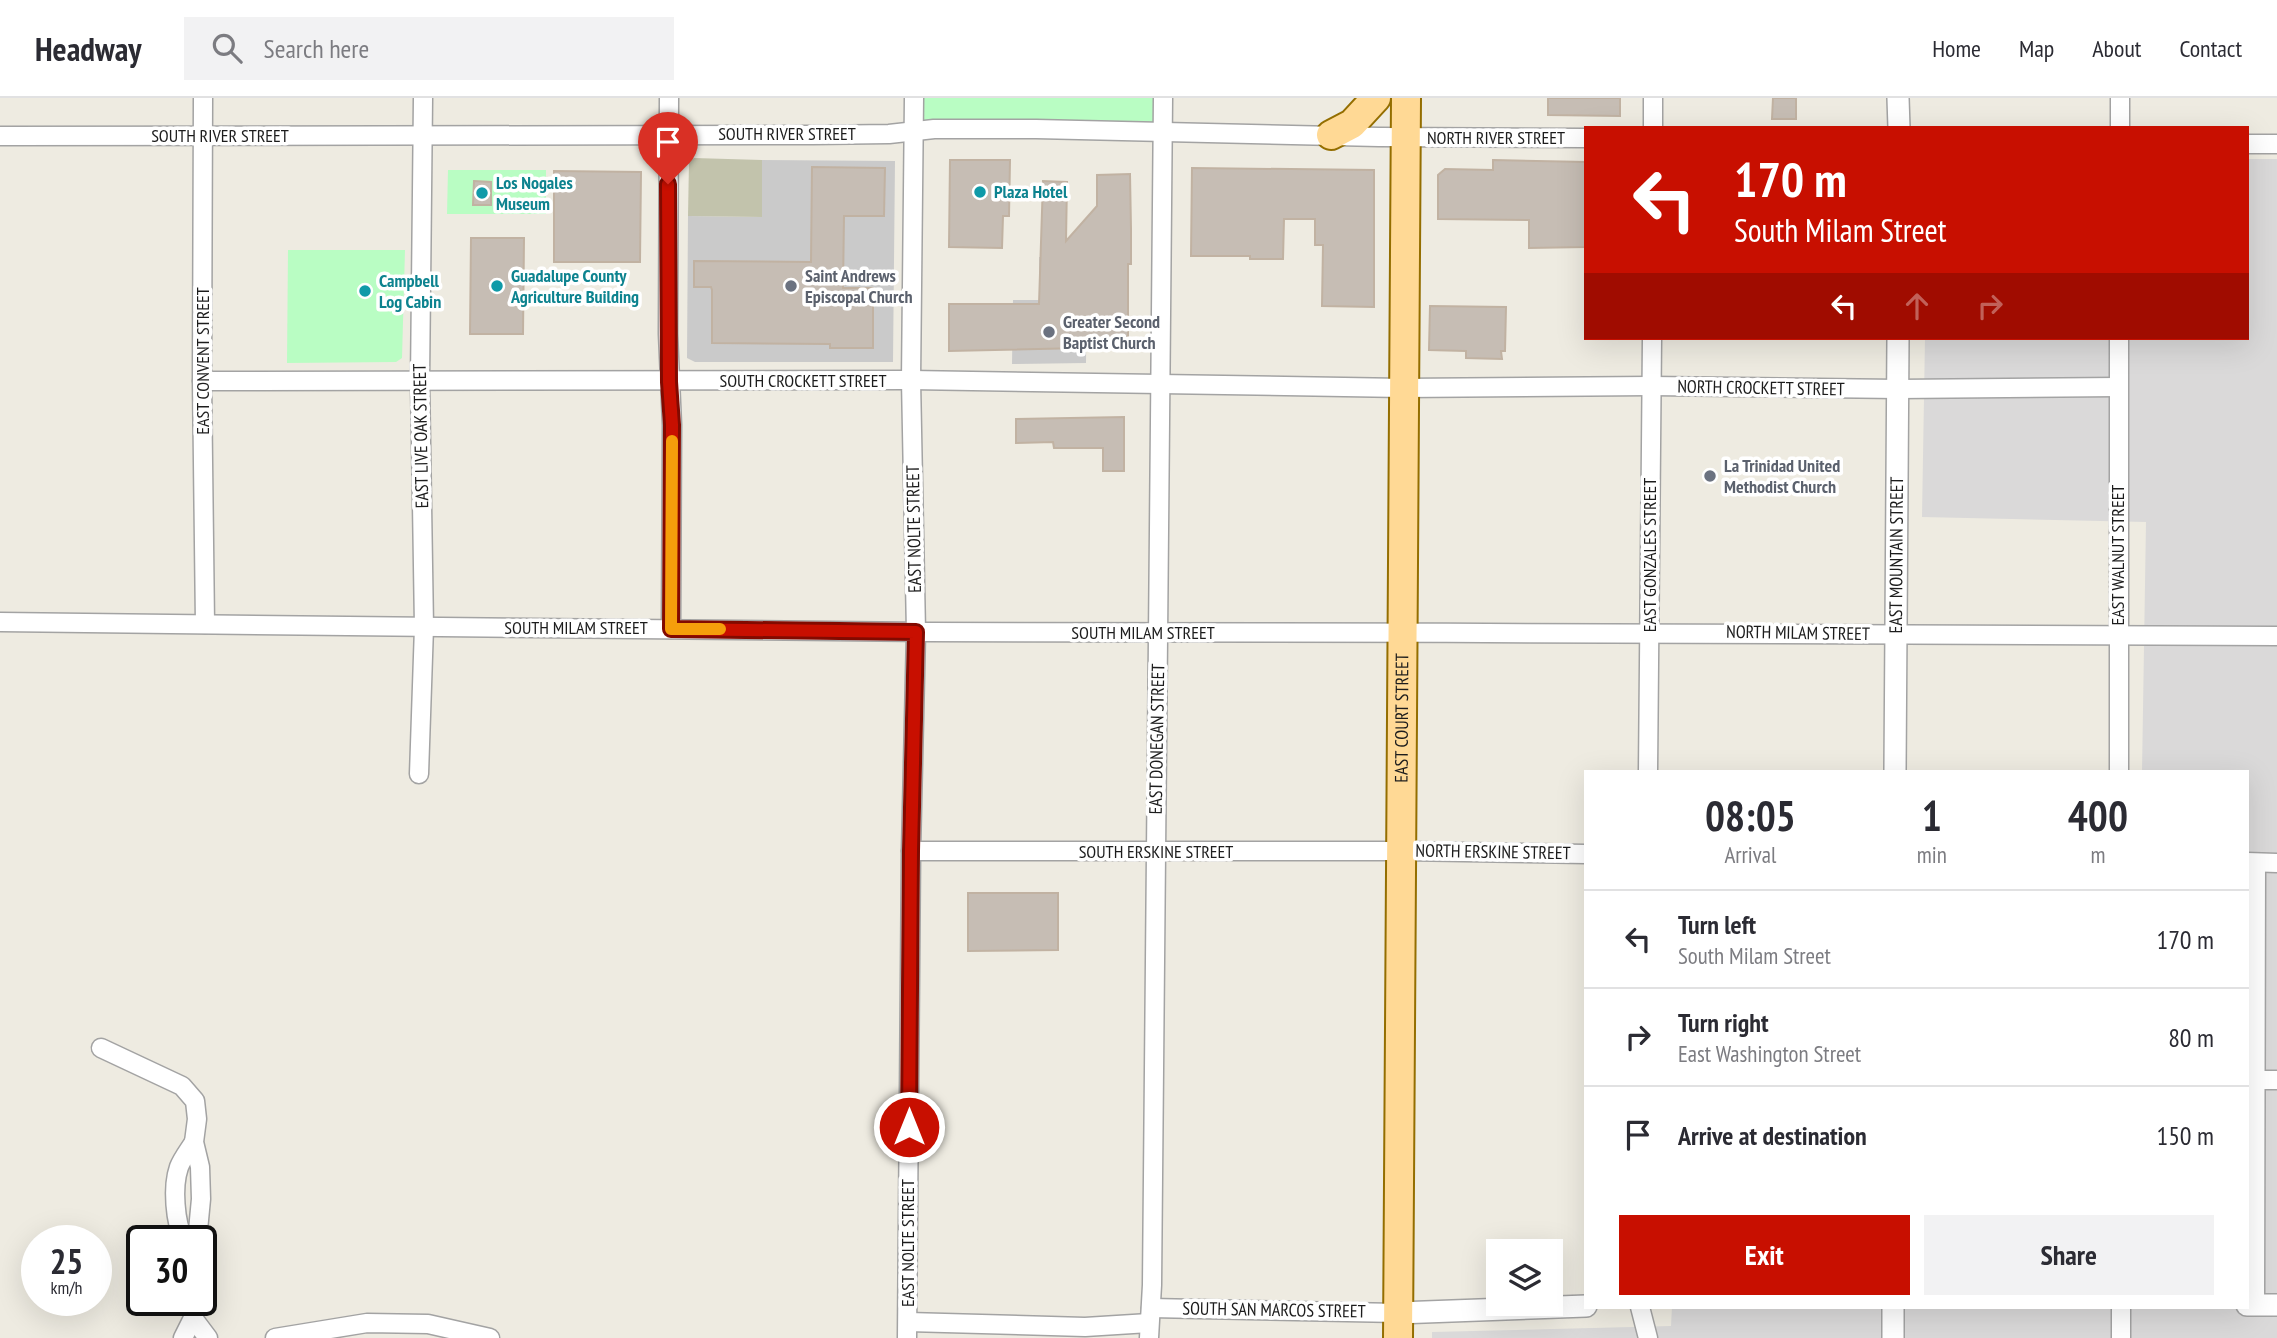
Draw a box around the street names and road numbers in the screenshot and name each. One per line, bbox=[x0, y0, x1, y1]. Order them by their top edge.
street label: SOUTH RIVER STREET bbox=[718, 122, 856, 145]
street label: SOUTH RIVER STREET bbox=[151, 124, 289, 147]
street label: NORTH RIVER STREET bbox=[1427, 126, 1565, 149]
street label: EAST CONVENT STREET bbox=[191, 287, 214, 435]
street label: EAST LIVE OAK STREET bbox=[408, 363, 433, 509]
street label: SOUTH CROCKETT STREET bbox=[719, 369, 887, 392]
street label: NORTH CROCKETT STREET bbox=[1677, 375, 1845, 400]
street label: EAST NOLTE STREET bbox=[901, 465, 926, 593]
street label: EAST MOUNTAIN STREET bbox=[1884, 476, 1908, 634]
street label: EAST GONZALES STREET bbox=[1638, 478, 1661, 632]
street label: EAST WALNUT STREET bbox=[2106, 485, 2129, 625]
street label: SOUTH MILAM STREET bbox=[504, 616, 648, 639]
street label: NORTH MILAM STREET bbox=[1726, 620, 1870, 645]
street label: SOUTH MILAM STREET bbox=[1071, 621, 1215, 644]
street label: EAST COURT STREET bbox=[1390, 653, 1413, 783]
street label: EAST DONEGAN STREET bbox=[1144, 663, 1169, 815]
street label: NORTH ERSKINE STREET bbox=[1415, 839, 1571, 864]
street label: SOUTH ERSKINE STREET bbox=[1079, 840, 1233, 863]
street label: EAST NOLTE STREET bbox=[896, 1179, 919, 1307]
street label: SOUTH SAN MARCOS STREET bbox=[1182, 1296, 1366, 1323]

